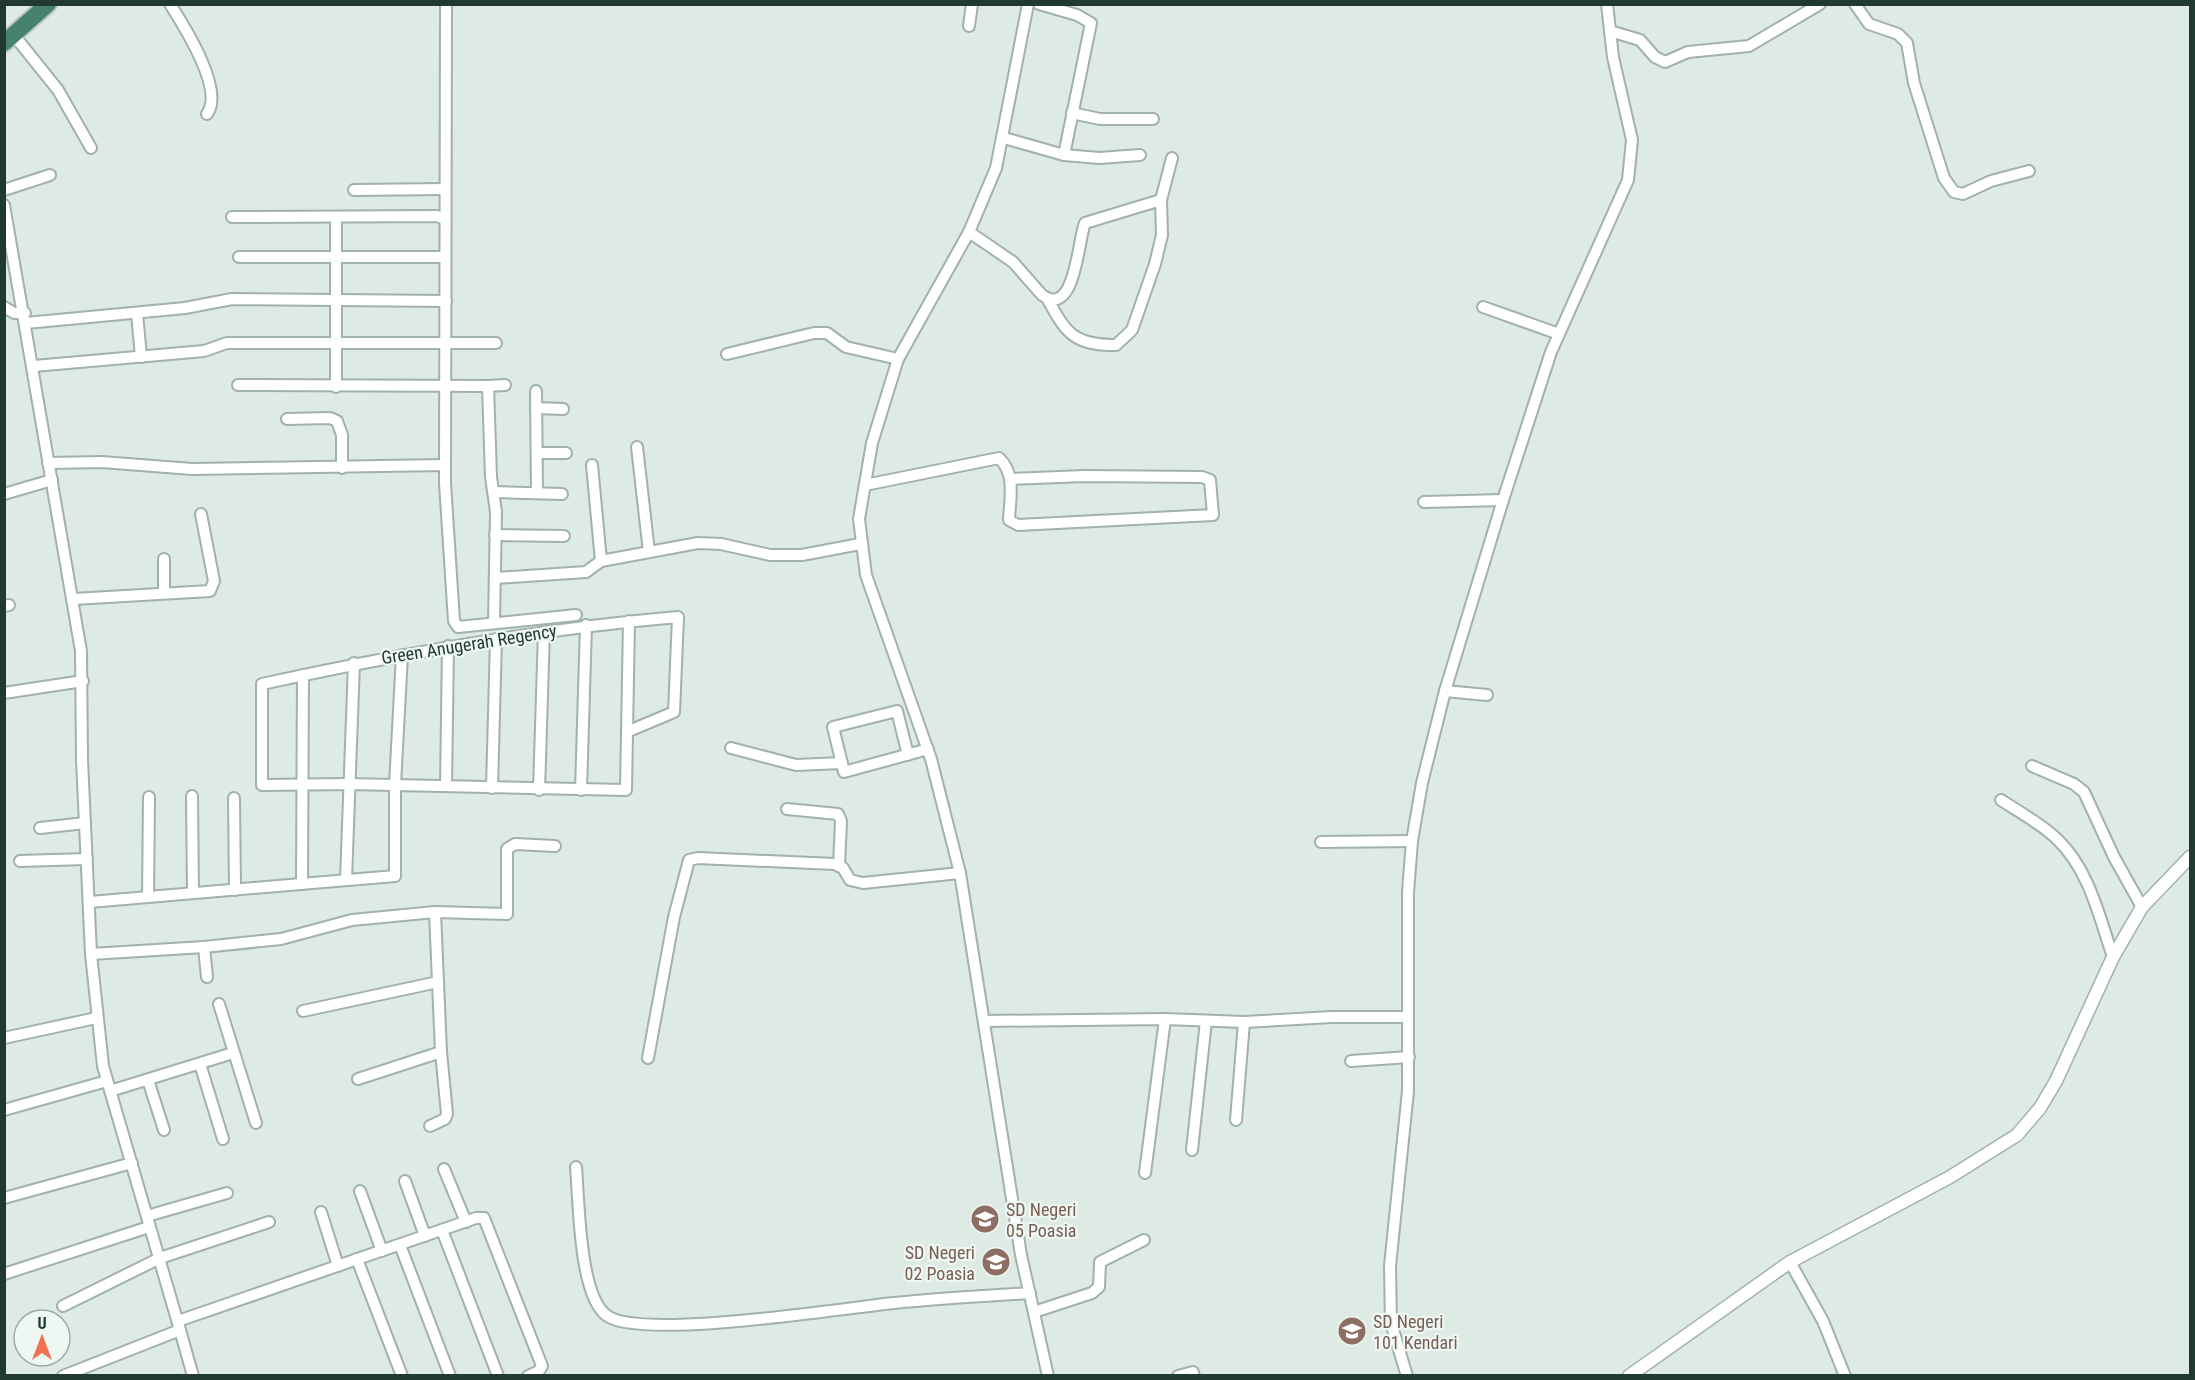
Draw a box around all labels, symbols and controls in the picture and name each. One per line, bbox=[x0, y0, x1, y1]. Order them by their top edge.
street label: Green Anugerah Regency bbox=[380, 620, 559, 668]
place label: SD Negeri 05 Poasia bbox=[1006, 1199, 1076, 1241]
school or university icon: SD Negeri 05 Poasia bbox=[969, 1203, 1001, 1235]
place label: SD Negeri 02 Poasia bbox=[905, 1242, 975, 1284]
school or university icon: SD Negeri 02 Poasia bbox=[980, 1246, 1012, 1278]
north arrow bbox=[12, 1308, 72, 1368]
place label: SD Negeri 101 Kendari bbox=[1373, 1311, 1458, 1353]
text: U bbox=[37, 1314, 47, 1333]
school or university icon: SD Negeri 101 Kendari bbox=[1336, 1315, 1368, 1347]

